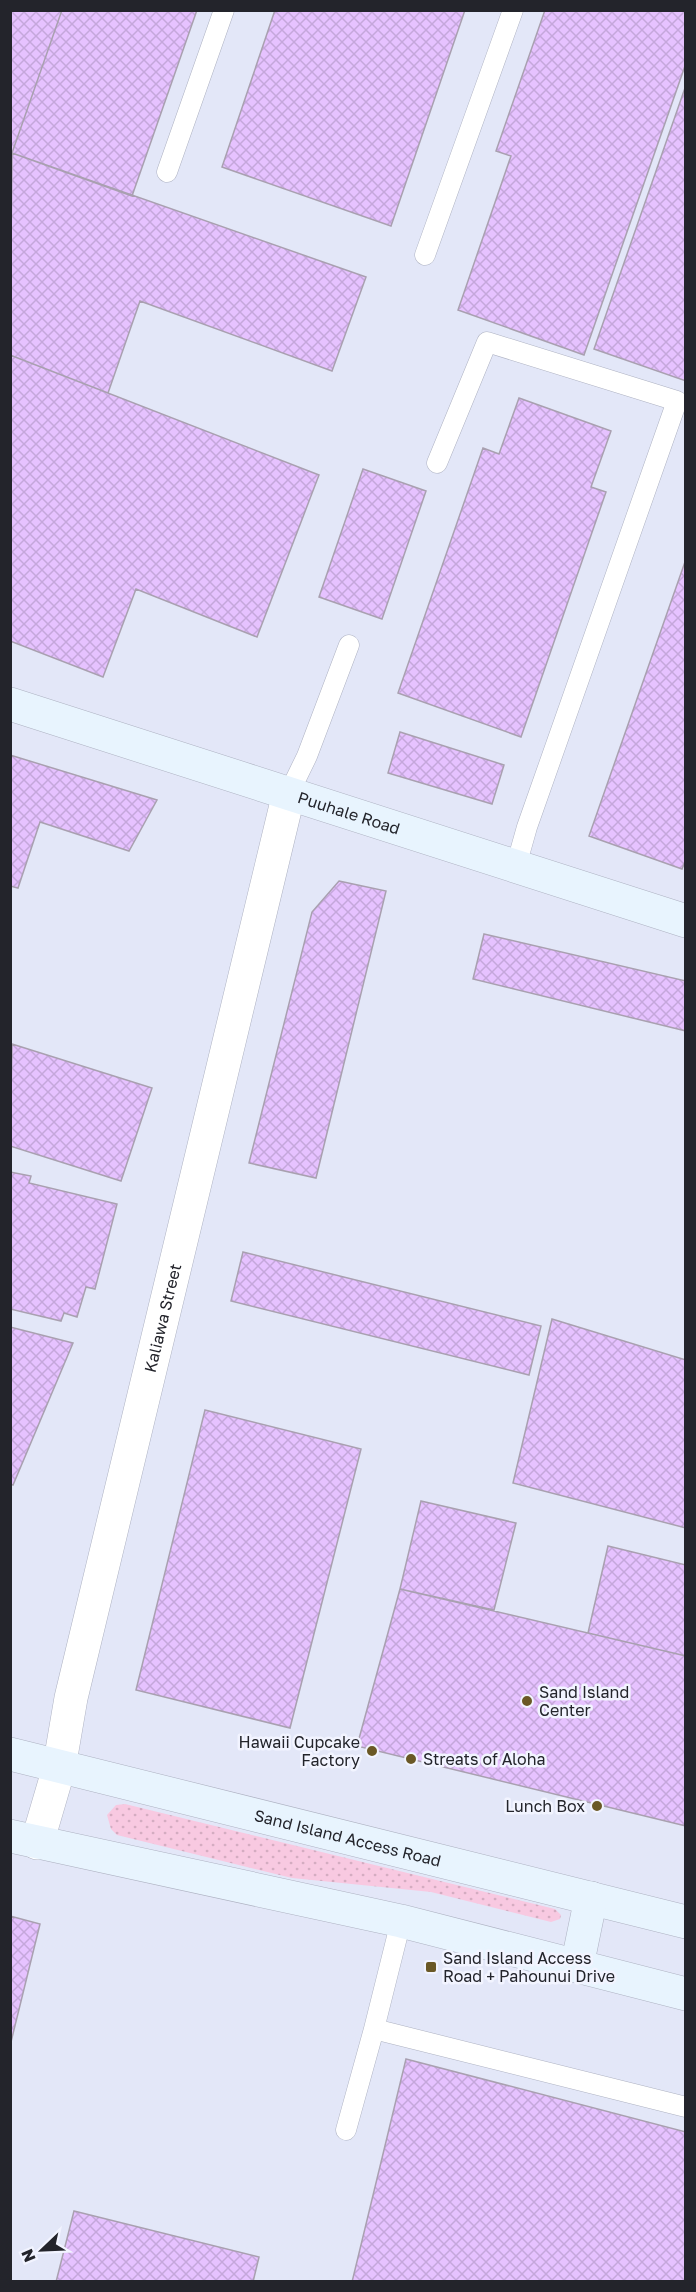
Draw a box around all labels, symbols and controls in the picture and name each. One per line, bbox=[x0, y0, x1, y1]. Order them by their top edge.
street label: Puuhale Road bbox=[295, 787, 403, 839]
street label: Kaliawa Street bbox=[140, 1262, 185, 1375]
place label: Sand Island Center bbox=[539, 1682, 629, 1720]
marker: Sand Island Center bbox=[520, 1694, 534, 1708]
place label: Hawaii Cupcake Factory bbox=[239, 1732, 360, 1770]
marker: Hawaii Cupcake Factory bbox=[365, 1744, 379, 1758]
place label: Streats of Aloha bbox=[423, 1749, 546, 1769]
marker: Streats of Aloha bbox=[404, 1752, 418, 1766]
place label: Lunch Box bbox=[505, 1796, 585, 1816]
marker: Lunch Box bbox=[590, 1799, 604, 1813]
street label: Sand Island Access Road bbox=[252, 1805, 443, 1871]
place label: Sand Island Access Road + Pahounui Drive bbox=[443, 1948, 615, 1986]
marker: Sand Island Access Road + Pahounui Drive bbox=[424, 1960, 438, 1974]
north arrow bbox=[12, 2220, 72, 2280]
text: N bbox=[17, 2246, 40, 2265]

